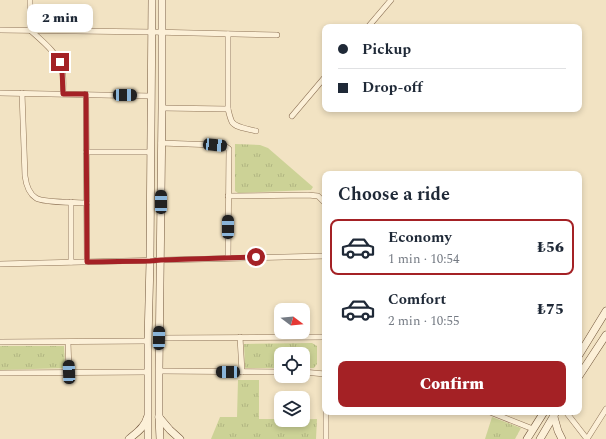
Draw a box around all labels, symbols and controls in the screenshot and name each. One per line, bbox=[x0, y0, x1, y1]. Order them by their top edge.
callout: 2 min bbox=[27, 4, 93, 32]
text: 2 min bbox=[42, 8, 78, 28]
text: Pickup bbox=[362, 38, 411, 61]
route end bbox=[51, 53, 69, 71]
text: Drop-off bbox=[362, 76, 423, 99]
car bbox=[113, 89, 137, 101]
car bbox=[202, 138, 228, 152]
text: Choose a ride bbox=[338, 181, 450, 208]
car bbox=[155, 190, 167, 214]
car bbox=[222, 215, 234, 239]
text: Economy bbox=[388, 226, 452, 249]
icon: car bbox=[340, 229, 376, 265]
text: ₺56 bbox=[537, 236, 564, 259]
route start bbox=[247, 248, 265, 266]
text: 1 min · 10:54 bbox=[388, 249, 460, 269]
text: Comfort bbox=[388, 288, 446, 311]
icon: car bbox=[340, 291, 376, 327]
text: ₺75 bbox=[537, 298, 564, 321]
north arrow bbox=[274, 303, 310, 339]
map controls bbox=[274, 303, 310, 427]
text: 2 min · 10:55 bbox=[388, 311, 460, 331]
car bbox=[153, 326, 165, 350]
button: locate bbox=[274, 347, 310, 383]
car bbox=[63, 360, 75, 384]
button: Confirm bbox=[338, 361, 566, 407]
car bbox=[216, 366, 240, 378]
button: layers bbox=[274, 391, 310, 427]

